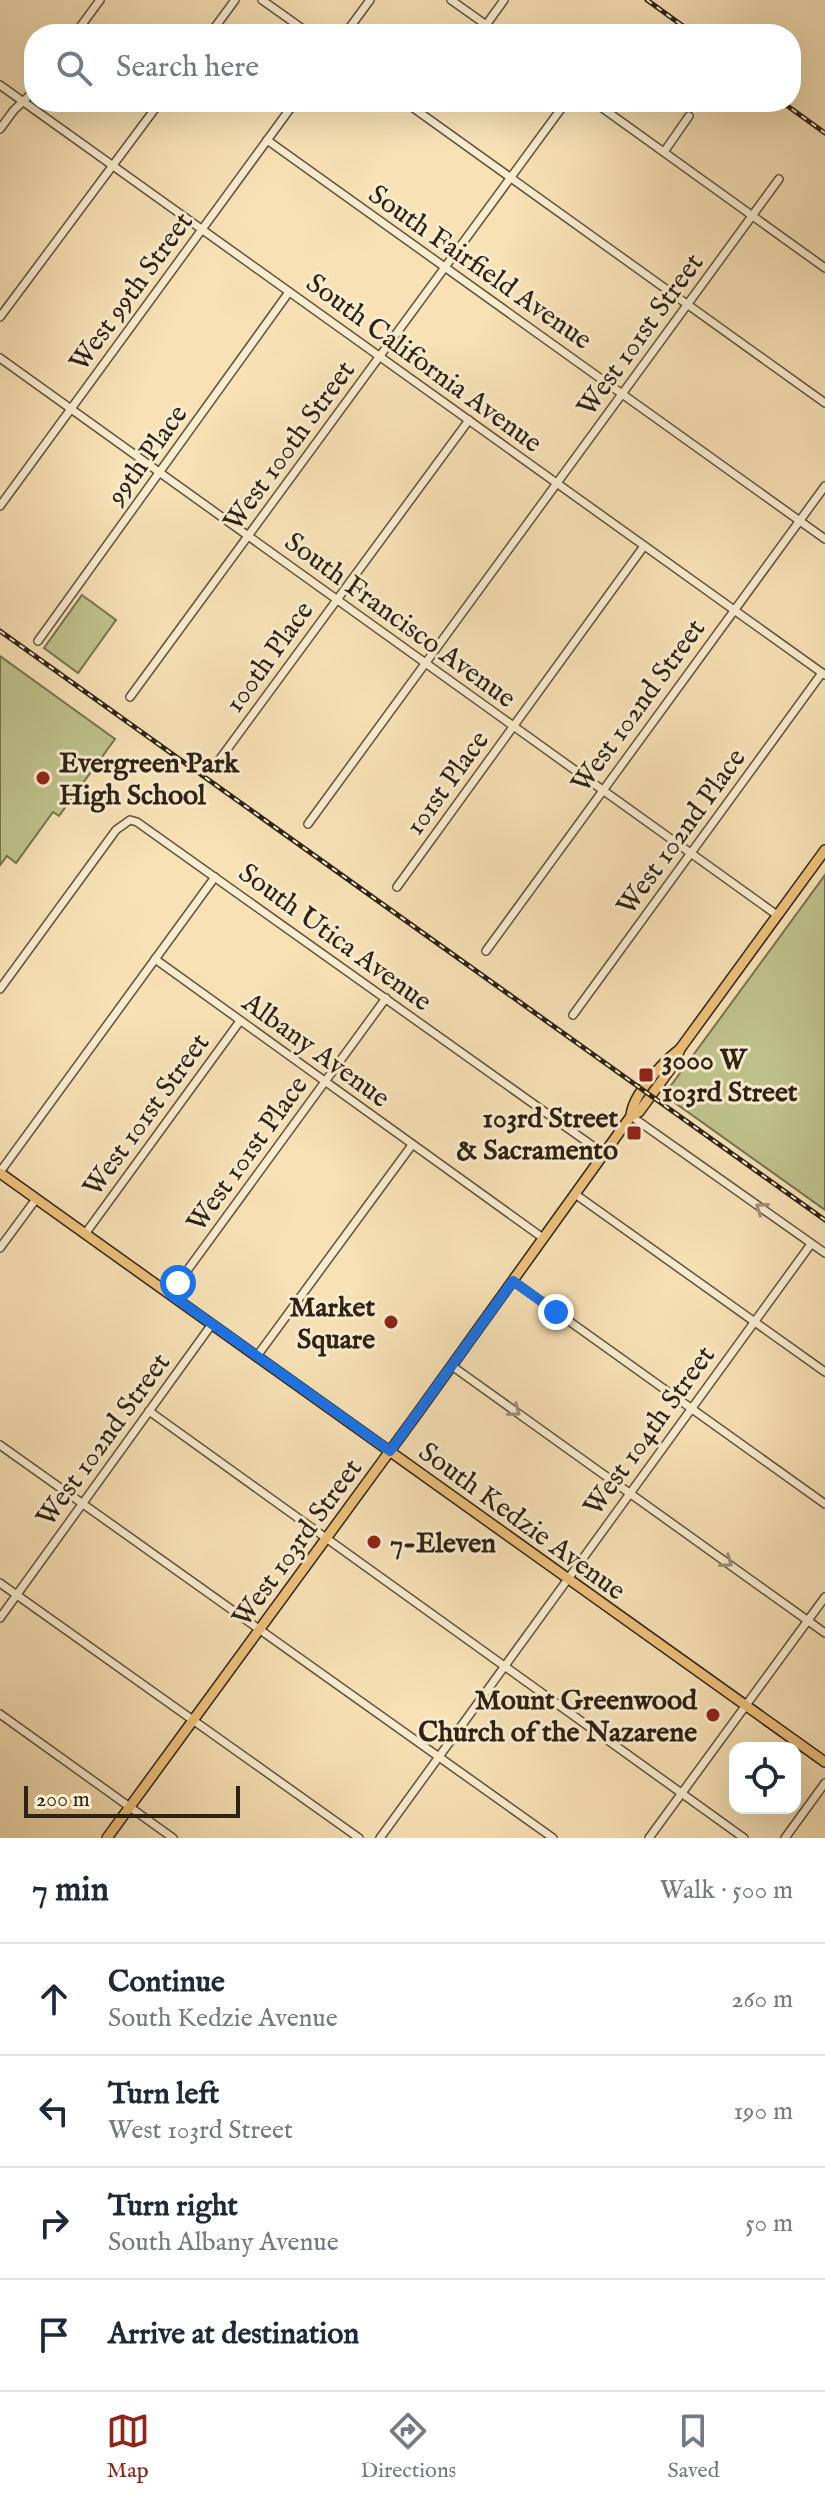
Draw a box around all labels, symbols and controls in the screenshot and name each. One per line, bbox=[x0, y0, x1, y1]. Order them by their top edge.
search box bbox=[24, 24, 801, 112]
icon: search bbox=[52, 46, 96, 90]
text: Search here bbox=[116, 49, 259, 87]
street label: South Fairfield Avenue bbox=[361, 178, 598, 358]
street label: West 99th Street bbox=[63, 206, 202, 379]
street label: West 101st Street bbox=[570, 247, 712, 424]
street label: South California Avenue bbox=[299, 267, 549, 462]
street label: West 100th Street bbox=[217, 354, 364, 538]
street label: 99th Place bbox=[99, 398, 196, 513]
street label: South Francisco Avenue bbox=[277, 525, 522, 717]
street label: 100th Place bbox=[218, 595, 322, 720]
street label: West 102nd Street bbox=[564, 612, 714, 800]
street label: 101st Place bbox=[398, 724, 498, 843]
street label: West 102nd Place bbox=[610, 742, 754, 923]
place label: Evergreen Park High School bbox=[59, 747, 240, 814]
marker: Evergreen Park High School bbox=[34, 769, 52, 787]
street label: South Utica Avenue bbox=[231, 856, 438, 1020]
street label: Albany Avenue bbox=[234, 985, 396, 1116]
street label: West 101st Street bbox=[76, 1027, 218, 1204]
place label: 3000 W 103rd Street bbox=[662, 1044, 798, 1111]
marker: 3000 W 103rd Street bbox=[637, 1066, 655, 1084]
street label: West 101st Place bbox=[180, 1069, 316, 1239]
place label: 103rd Street & Sacramento bbox=[456, 1102, 618, 1169]
marker: 103rd Street & Sacramento bbox=[625, 1124, 643, 1142]
one-way arrow bbox=[756, 1203, 770, 1218]
route start bbox=[160, 1265, 196, 1301]
place label: Market Square bbox=[289, 1291, 375, 1358]
route end bbox=[538, 1294, 574, 1330]
marker: Market Square bbox=[382, 1313, 400, 1331]
street label: West 104th Street bbox=[577, 1339, 724, 1523]
street label: West 102nd Street bbox=[29, 1346, 179, 1534]
one-way arrow bbox=[506, 1402, 521, 1416]
street label: South Kedzie Avenue bbox=[411, 1435, 632, 1609]
street label: West 103rd Street bbox=[225, 1452, 371, 1634]
place label: 7-Eleven bbox=[390, 1527, 496, 1562]
marker: 7-Eleven bbox=[365, 1533, 383, 1551]
one-way arrow bbox=[718, 1553, 732, 1567]
place label: Mount Greenwood Church of the Nazarene bbox=[418, 1684, 698, 1751]
marker: Mount Greenwood Church of the Nazarene bbox=[704, 1706, 722, 1724]
map controls bbox=[729, 1742, 801, 1814]
button: locate bbox=[729, 1742, 801, 1814]
scale bar bbox=[24, 1782, 240, 1818]
text: 200 m bbox=[36, 1786, 90, 1814]
text: 7 min bbox=[32, 1869, 109, 1912]
text: Walk · 500 m bbox=[660, 1874, 793, 1907]
text: Continue bbox=[108, 1964, 225, 2002]
icon: ahead bbox=[32, 1977, 76, 2021]
text: 260 m bbox=[731, 1983, 793, 2016]
text: South Kedzie Avenue bbox=[108, 2002, 338, 2035]
text: Turn left bbox=[108, 2076, 219, 2114]
icon: left bbox=[32, 2089, 76, 2133]
text: 190 m bbox=[733, 2095, 793, 2128]
text: West 103rd Street bbox=[108, 2114, 293, 2147]
text: Turn right bbox=[108, 2188, 238, 2226]
icon: right bbox=[32, 2201, 76, 2245]
text: 50 m bbox=[745, 2207, 793, 2240]
text: South Albany Avenue bbox=[108, 2226, 339, 2259]
icon: arrive bbox=[32, 2313, 76, 2357]
text: Arrive at destination bbox=[108, 2316, 359, 2354]
tab: Map bbox=[106, 2409, 150, 2485]
tab: Directions bbox=[361, 2409, 456, 2485]
tab: Saved bbox=[667, 2409, 719, 2485]

